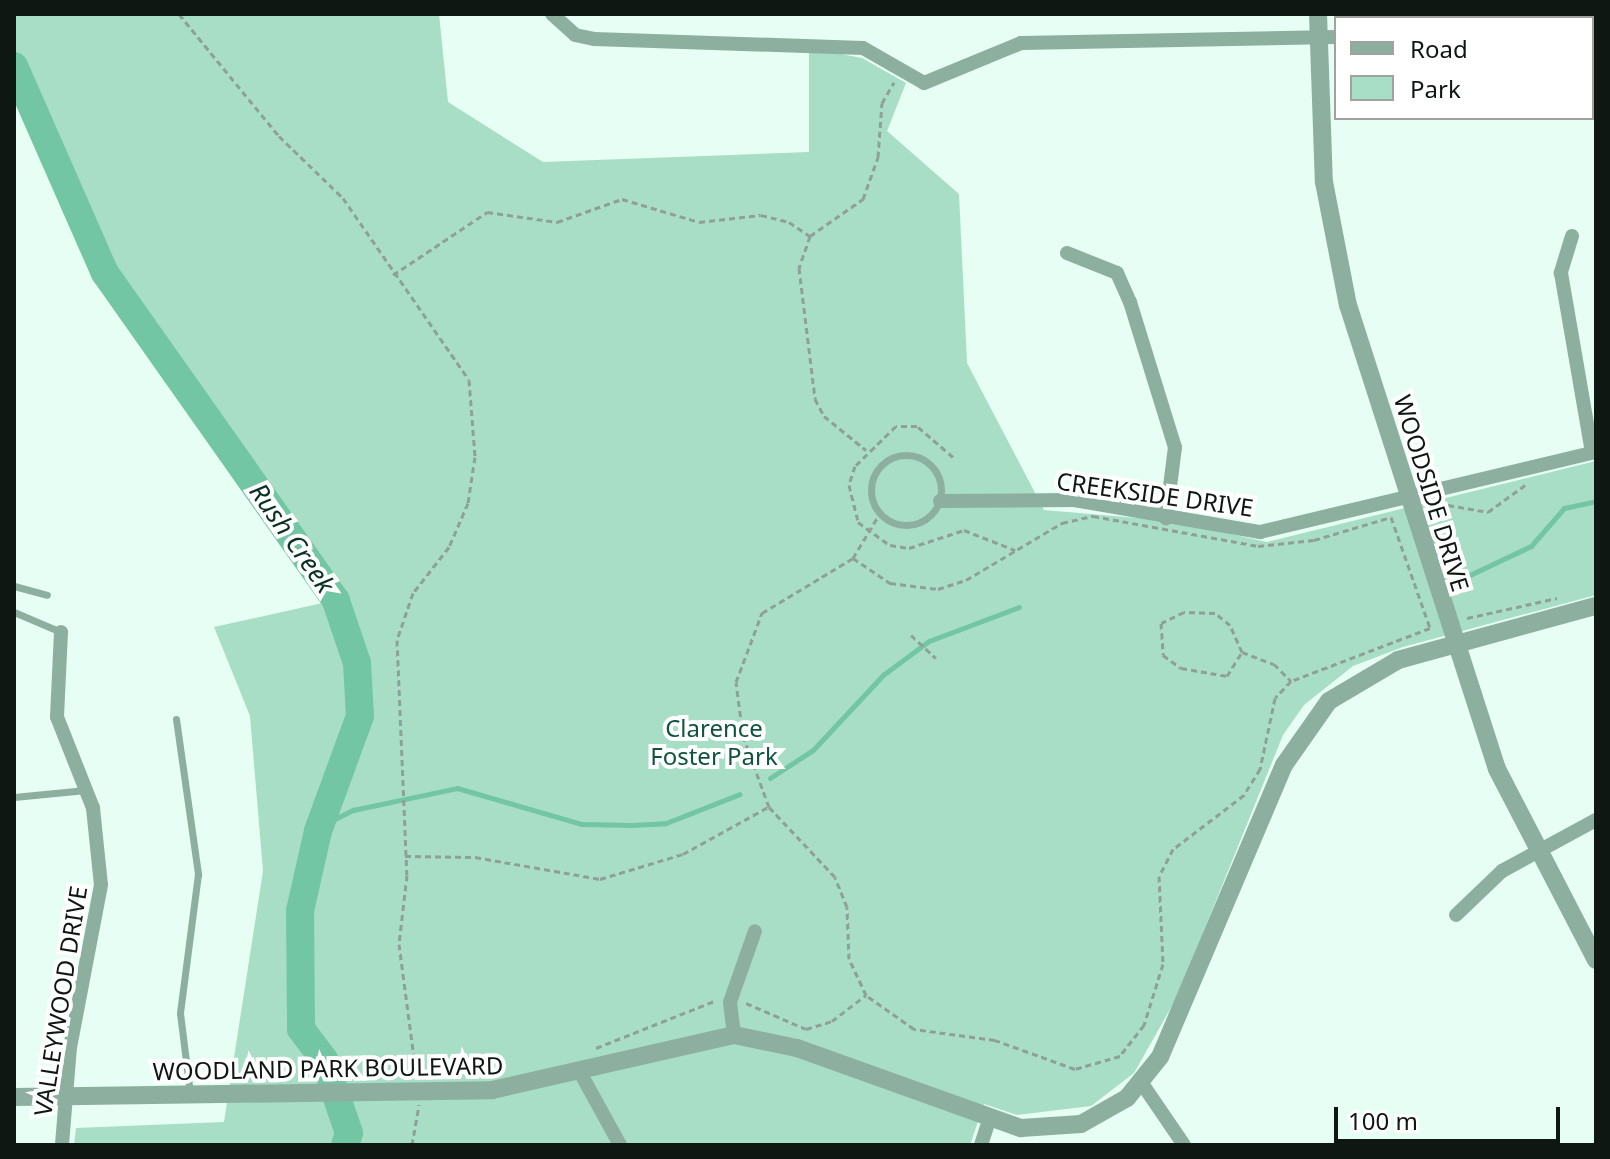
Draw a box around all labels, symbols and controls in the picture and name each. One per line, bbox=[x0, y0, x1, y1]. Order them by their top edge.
legend bbox=[1334, 16, 1594, 120]
text: Road bbox=[1410, 32, 1468, 65]
text: Park bbox=[1410, 72, 1461, 105]
street label: WOODSIDE DRIVE bbox=[1388, 391, 1476, 595]
street label: CREEKSIDE DRIVE bbox=[1055, 466, 1255, 522]
water label: Rush Creek bbox=[243, 477, 341, 599]
park label: Clarence Foster Park bbox=[650, 714, 778, 770]
street label: VALLEYWOOD DRIVE bbox=[28, 884, 92, 1118]
street label: WOODLAND PARK BOULEVARD bbox=[152, 1051, 504, 1085]
scale bar bbox=[1338, 1091, 1564, 1141]
text: 100 m bbox=[1348, 1104, 1418, 1137]

